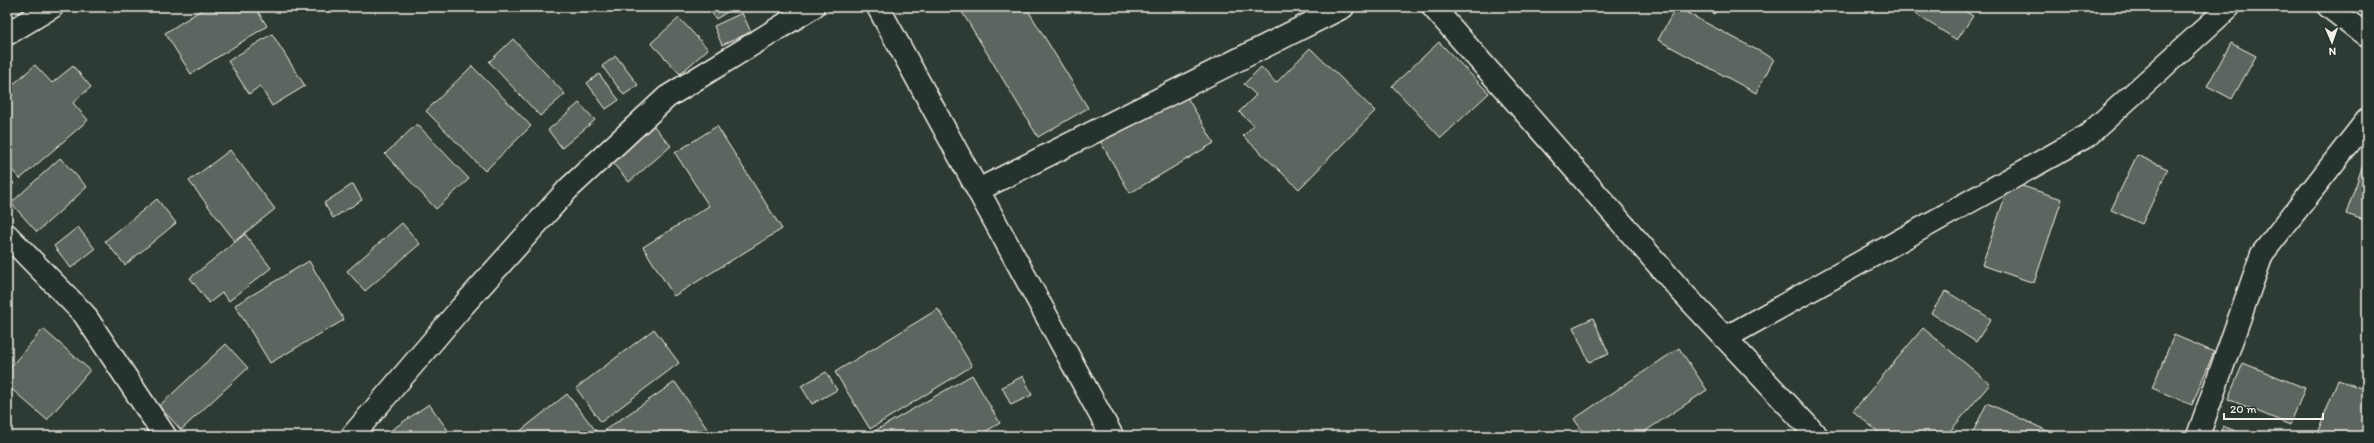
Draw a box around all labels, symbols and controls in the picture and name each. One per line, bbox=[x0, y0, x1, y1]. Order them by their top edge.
north arrow bbox=[2312, 22, 2352, 62]
text: N bbox=[2328, 45, 2336, 58]
scale bar bbox=[2224, 395, 2323, 421]
text: 20 m bbox=[2230, 402, 2257, 416]

